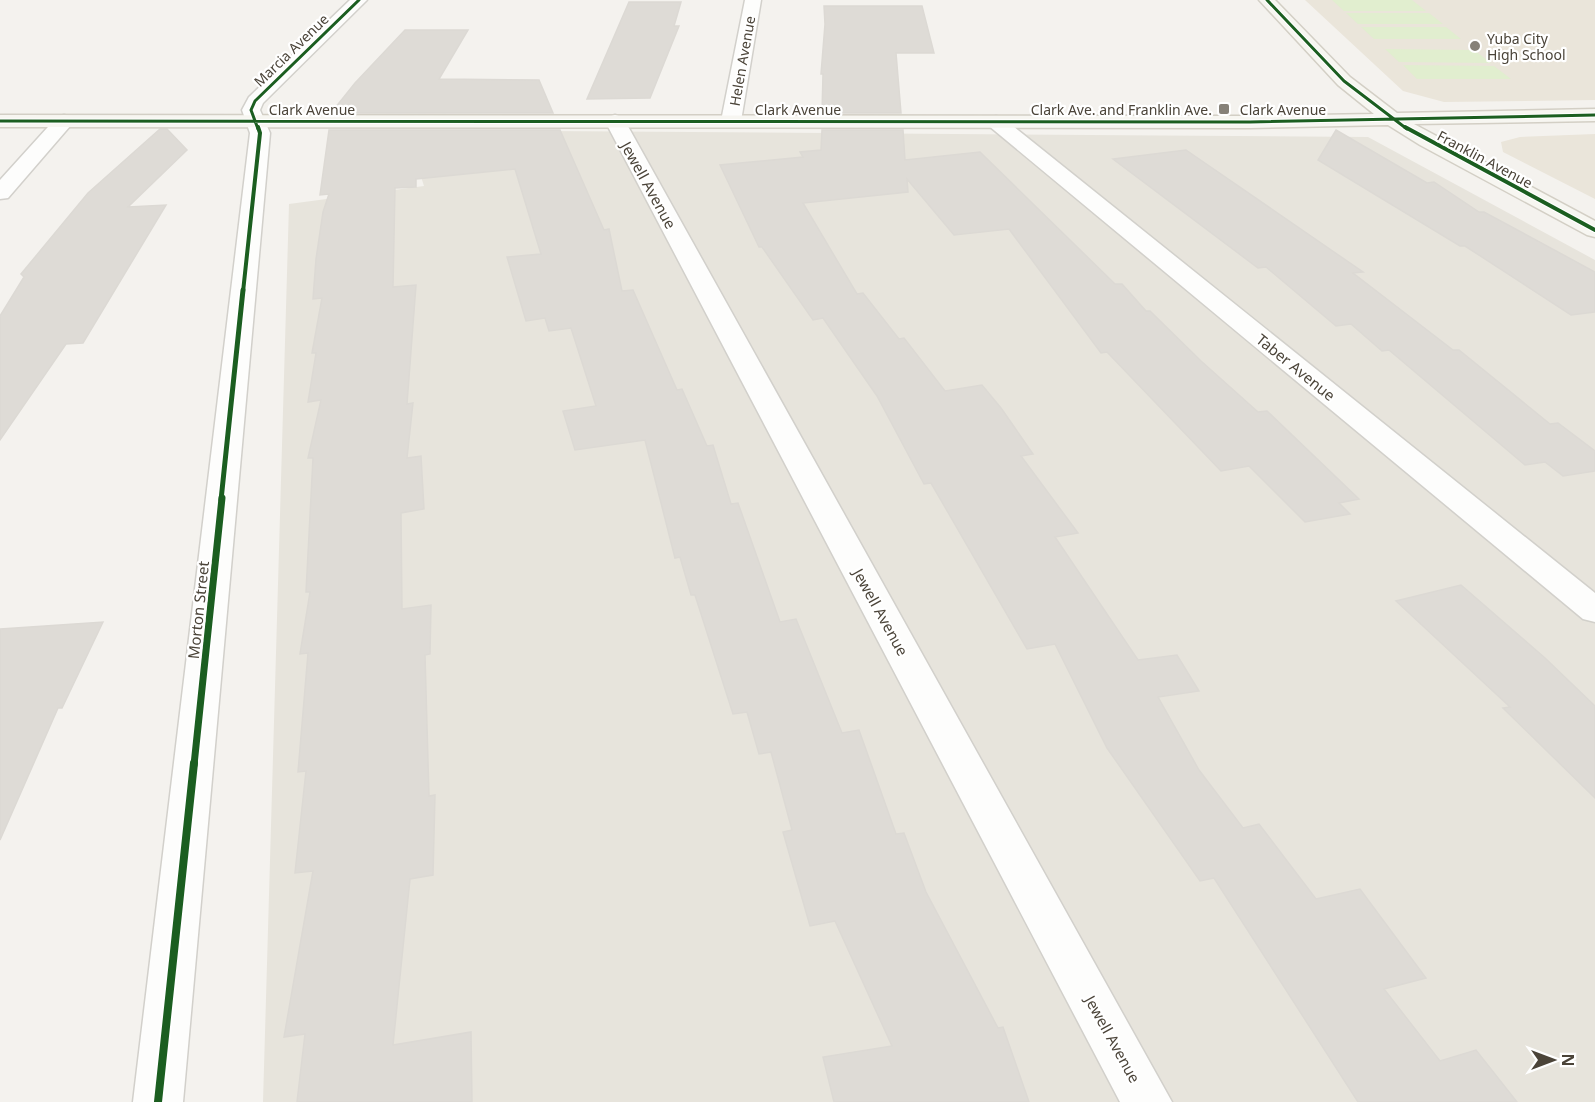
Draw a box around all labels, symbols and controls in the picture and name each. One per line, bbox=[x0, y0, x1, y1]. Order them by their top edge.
street label: Marcia Avenue bbox=[249, 9, 333, 91]
street label: Helen Avenue bbox=[725, 14, 759, 108]
place label: Yuba City High School bbox=[1487, 29, 1566, 64]
marker: Yuba City High School bbox=[1468, 39, 1482, 53]
street label: Clark Avenue bbox=[269, 100, 355, 119]
street label: Clark Avenue bbox=[755, 100, 841, 119]
place label: Clark Ave. and Franklin Ave. bbox=[1031, 100, 1212, 119]
street label: Clark Avenue bbox=[1240, 100, 1326, 119]
marker: Clark Ave. and Franklin Ave. bbox=[1217, 102, 1231, 116]
street label: Franklin Avenue bbox=[1434, 126, 1536, 192]
street label: Jewell Avenue bbox=[616, 136, 681, 232]
street label: Taber Avenue bbox=[1252, 329, 1340, 405]
street label: Morton Street bbox=[183, 559, 213, 660]
street label: Jewell Avenue bbox=[848, 563, 913, 659]
street label: Jewell Avenue bbox=[1080, 990, 1145, 1086]
north arrow bbox=[1523, 1030, 1583, 1090]
text: N bbox=[1557, 1053, 1579, 1067]

